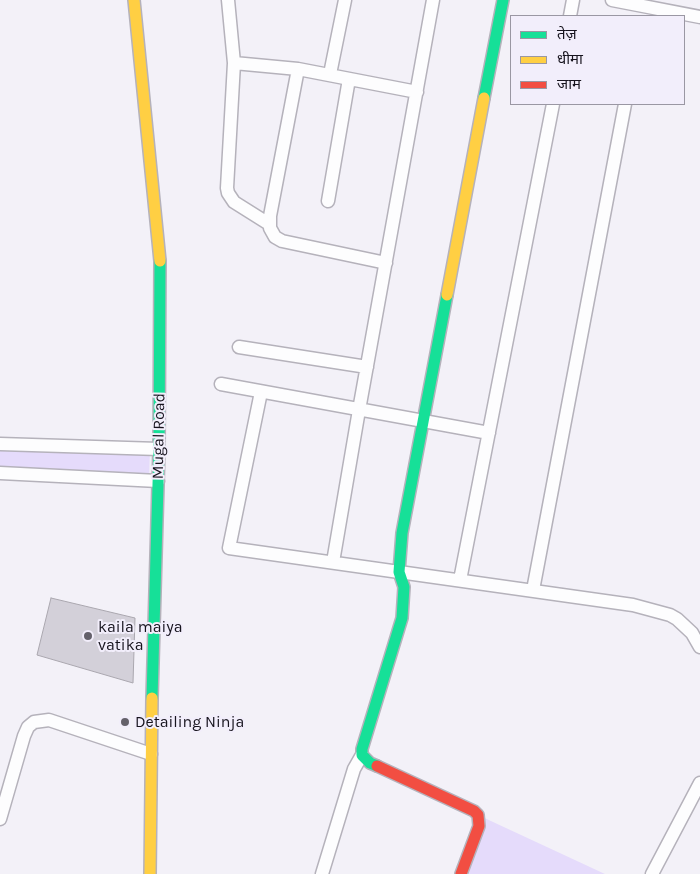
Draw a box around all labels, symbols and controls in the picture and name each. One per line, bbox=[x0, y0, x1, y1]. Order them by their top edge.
legend bbox=[510, 15, 685, 105]
text: तेज़ bbox=[557, 25, 577, 43]
text: धीमा bbox=[557, 50, 583, 68]
text: जाम bbox=[557, 75, 581, 93]
street label: Mugal Road bbox=[149, 393, 169, 479]
place label: kaila maiya vatika bbox=[98, 617, 182, 655]
marker: kaila maiya vatika bbox=[82, 630, 94, 642]
place label: Detailing Ninja bbox=[135, 712, 244, 732]
marker: Detailing Ninja bbox=[119, 716, 131, 728]

